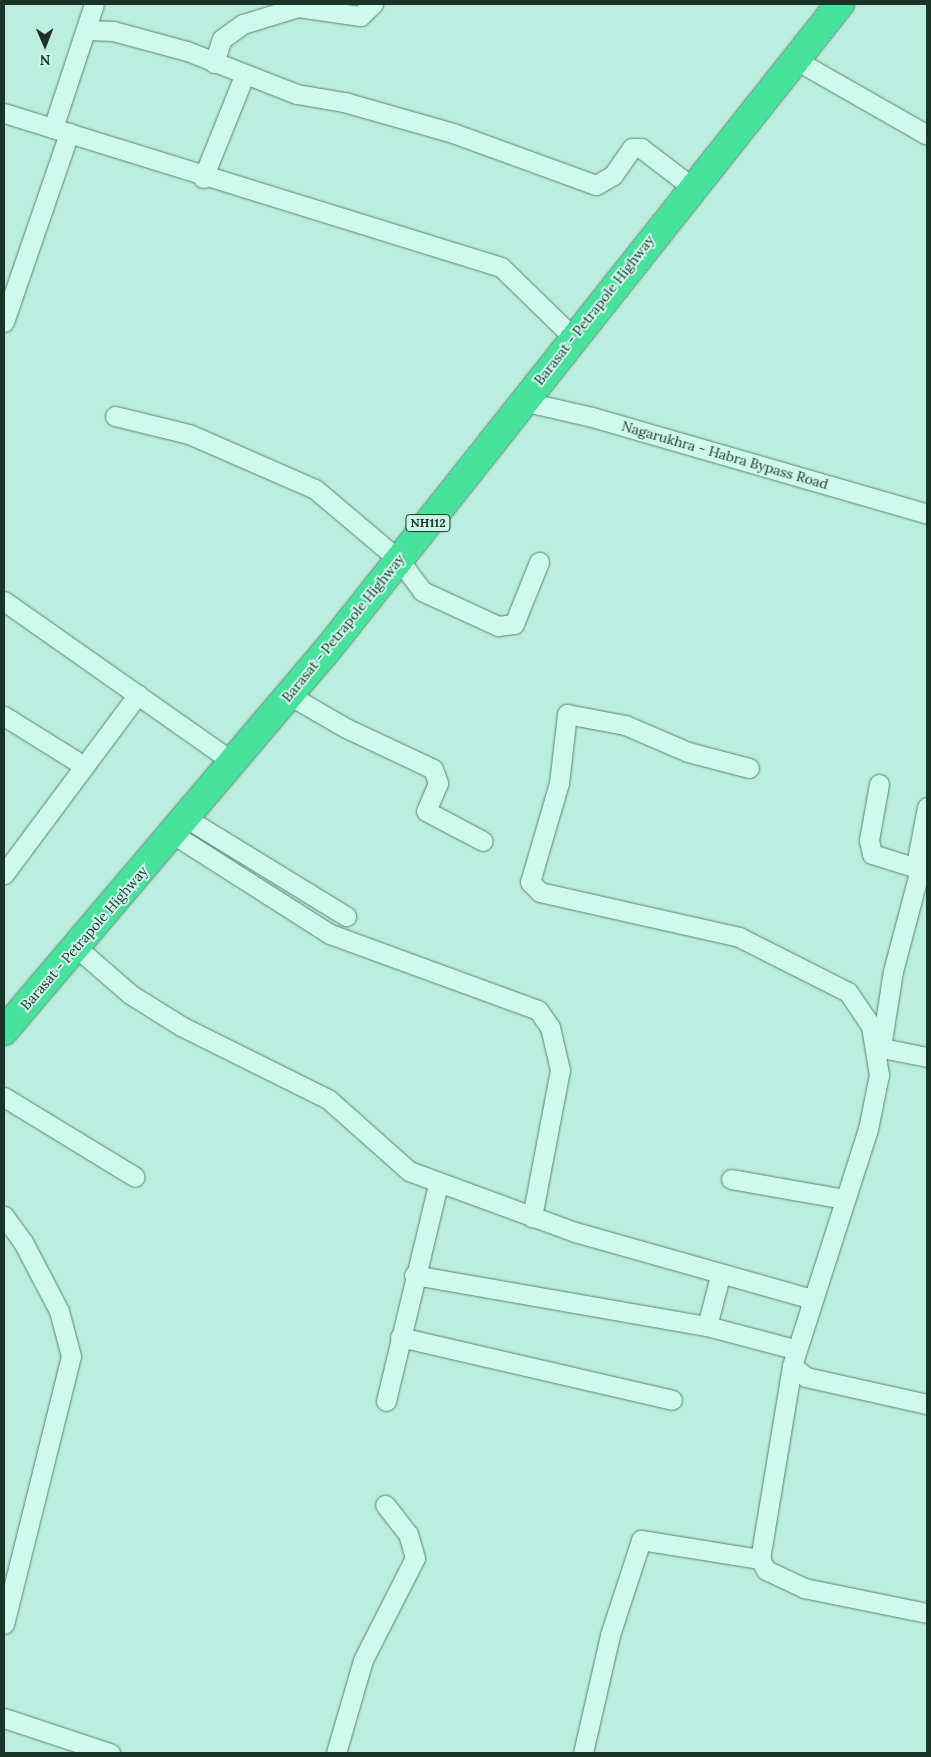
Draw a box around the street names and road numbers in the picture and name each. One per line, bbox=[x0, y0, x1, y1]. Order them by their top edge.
street label: Barasat - Petrapole Highway bbox=[530, 232, 658, 388]
street label: Nagarukhra - Habra Bypass Road bbox=[620, 417, 830, 493]
road number: NH112 bbox=[404, 514, 452, 532]
street label: Barasat - Petrapole Highway bbox=[278, 551, 408, 705]
street label: Barasat - Petrapole Highway bbox=[17, 863, 151, 1013]

